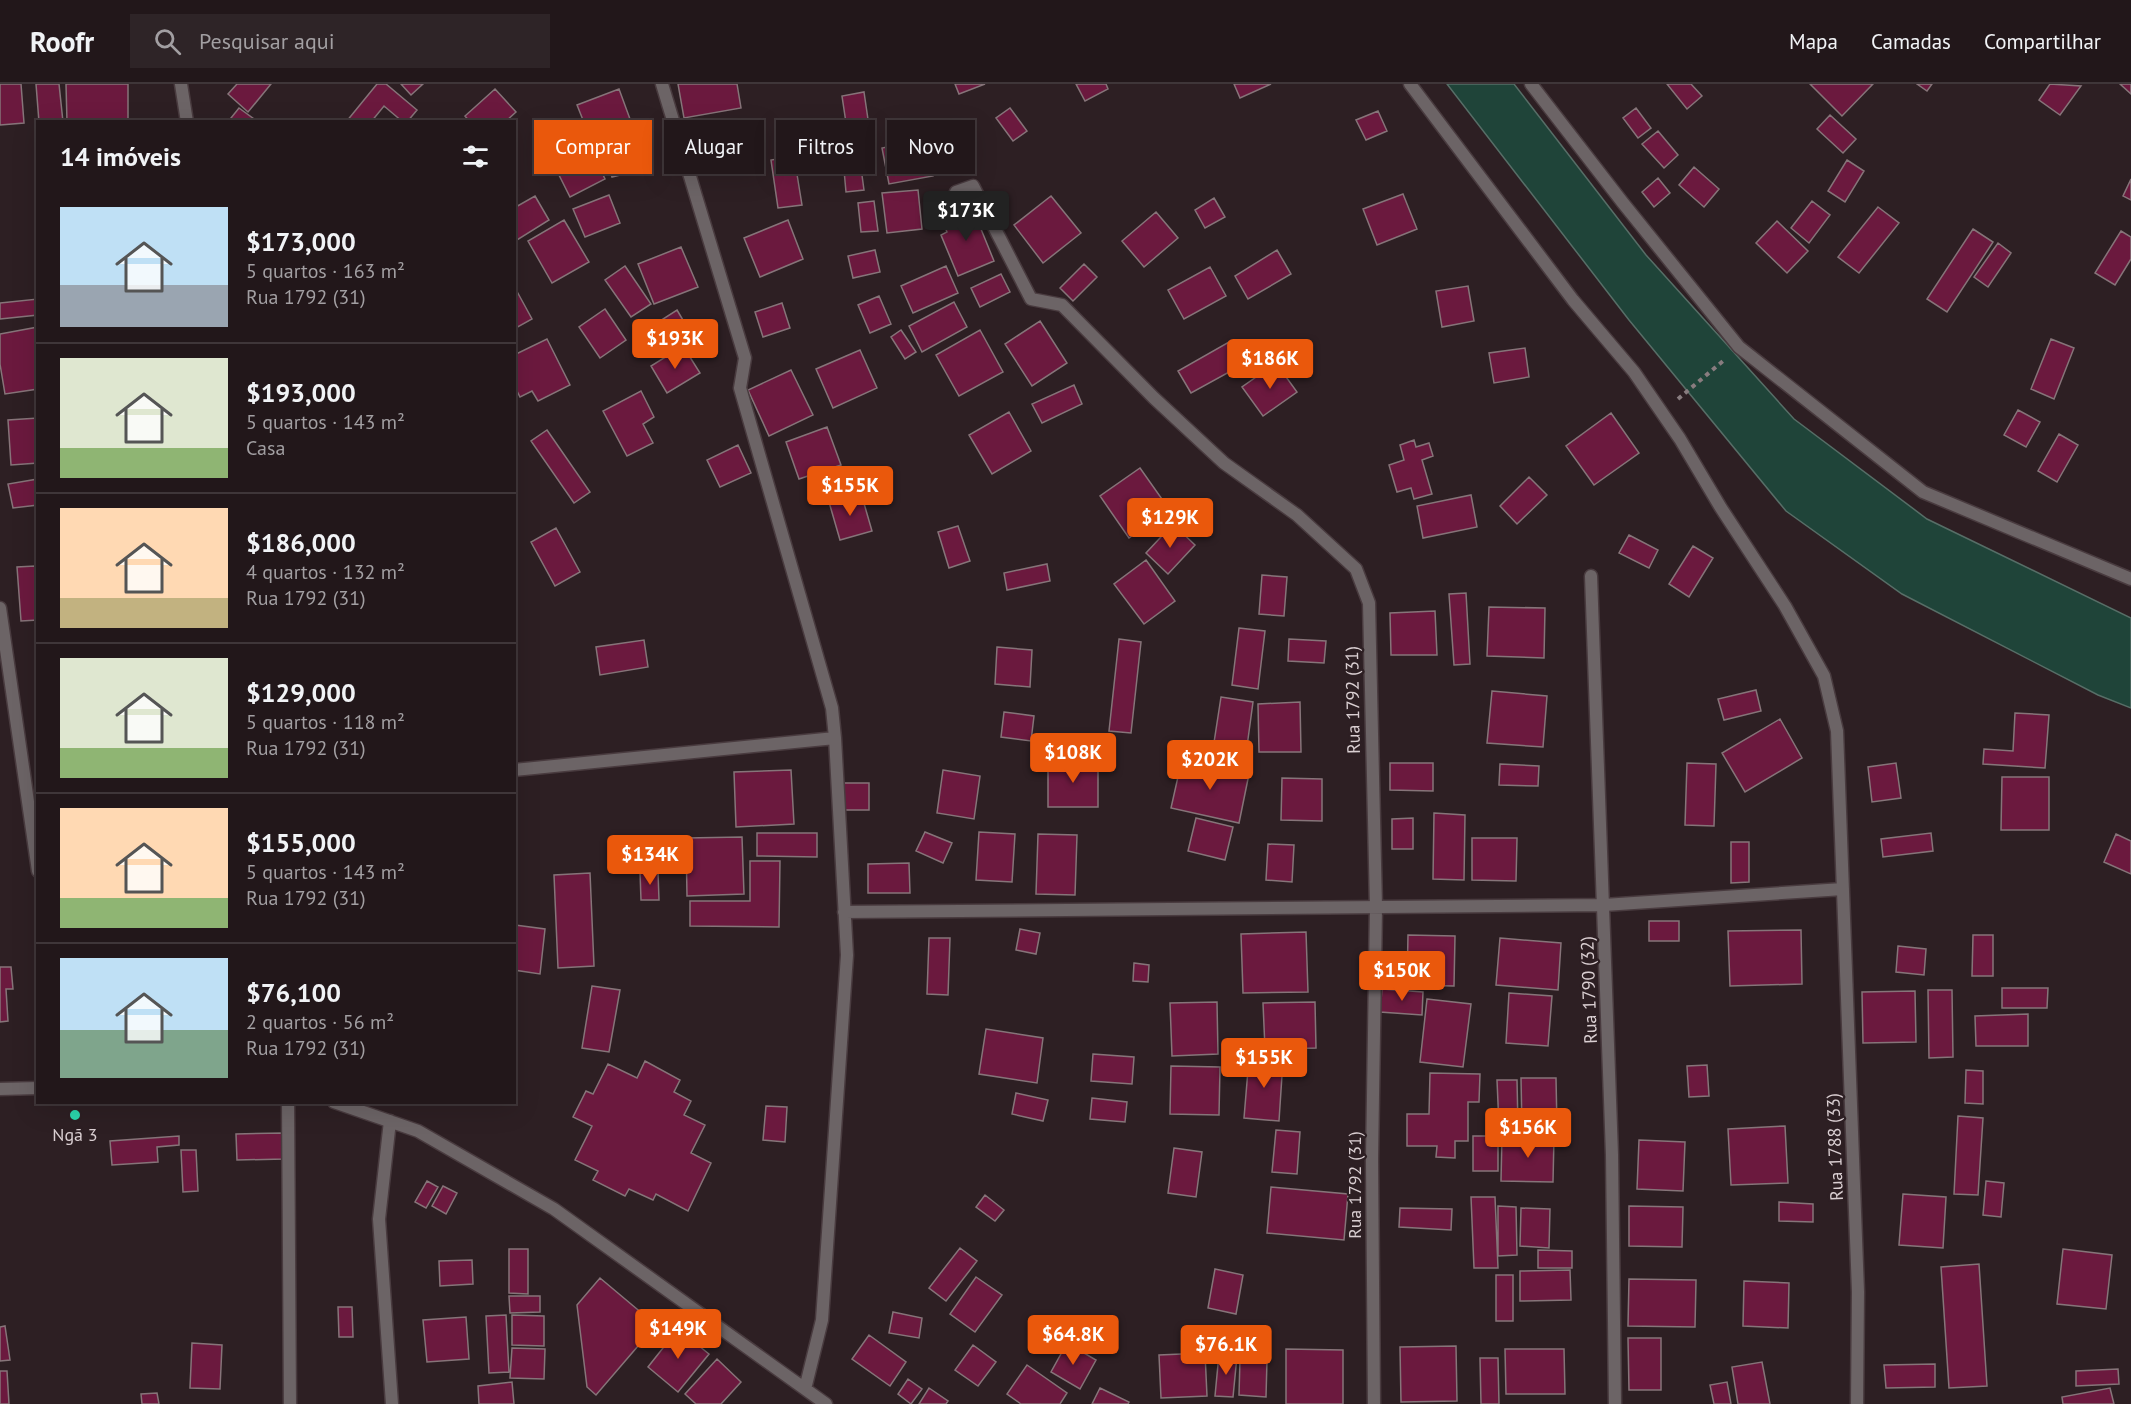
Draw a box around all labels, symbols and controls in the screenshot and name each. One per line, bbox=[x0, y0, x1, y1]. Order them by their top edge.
search box bbox=[130, 14, 550, 68]
text: Roofr bbox=[30, 23, 94, 60]
icon: search bbox=[151, 25, 184, 58]
text: Pesquisar aqui bbox=[199, 27, 335, 55]
text: Mapa bbox=[1789, 28, 1838, 55]
text: Camadas bbox=[1871, 28, 1951, 55]
text: Compartilhar bbox=[1984, 28, 2101, 55]
chip: Comprar bbox=[534, 120, 652, 174]
chip: Alugar bbox=[664, 120, 764, 174]
chip: Filtros bbox=[776, 120, 875, 174]
chip: Novo bbox=[887, 120, 975, 174]
text: 14 imóveis bbox=[60, 140, 181, 173]
icon: filters bbox=[459, 140, 492, 173]
pin: $173K bbox=[924, 191, 1008, 242]
text: $173K bbox=[937, 197, 995, 223]
text: $173,000 bbox=[246, 225, 356, 258]
icon: home bbox=[108, 231, 180, 303]
text: 5 quartos · 163 m² bbox=[246, 258, 405, 284]
text: Rua 1792 (31) bbox=[246, 284, 366, 310]
pin: $193K bbox=[633, 319, 717, 370]
text: $193K bbox=[646, 325, 704, 351]
pin: $186K bbox=[1228, 339, 1312, 390]
text: $186K bbox=[1241, 345, 1299, 371]
text: $193,000 bbox=[246, 376, 356, 409]
icon: home bbox=[108, 382, 180, 454]
text: 5 quartos · 143 m² bbox=[246, 409, 405, 435]
text: Casa bbox=[246, 435, 285, 461]
pin: $155K bbox=[808, 466, 892, 517]
text: $155K bbox=[821, 472, 879, 498]
pin: $129K bbox=[1128, 498, 1212, 549]
text: $129K bbox=[1141, 504, 1199, 530]
text: $186,000 bbox=[246, 526, 356, 559]
icon: home bbox=[108, 532, 180, 604]
text: 4 quartos · 132 m² bbox=[246, 559, 405, 585]
text: Rua 1792 (31) bbox=[246, 585, 366, 611]
street label: Rua 1792 (31) bbox=[1340, 646, 1365, 754]
text: $129,000 bbox=[246, 676, 356, 709]
icon: home bbox=[108, 682, 180, 754]
text: 5 quartos · 118 m² bbox=[246, 709, 405, 735]
pin: $108K bbox=[1031, 733, 1115, 784]
text: Rua 1792 (31) bbox=[246, 735, 366, 761]
text: $108K bbox=[1044, 739, 1102, 765]
pin: $202K bbox=[1168, 740, 1252, 791]
text: $202K bbox=[1181, 746, 1239, 772]
text: $155,000 bbox=[246, 826, 356, 859]
icon: home bbox=[108, 832, 180, 904]
pin: $134K bbox=[608, 835, 692, 886]
text: $134K bbox=[621, 841, 679, 867]
text: 5 quartos · 143 m² bbox=[246, 859, 405, 885]
text: Rua 1792 (31) bbox=[246, 885, 366, 911]
street label: Rua 1790 (32) bbox=[1575, 936, 1602, 1044]
pin: $150K bbox=[1360, 951, 1444, 1002]
text: $150K bbox=[1373, 957, 1431, 983]
text: $76,100 bbox=[246, 976, 341, 1009]
icon: home bbox=[108, 982, 180, 1054]
text: 2 quartos · 56 m² bbox=[246, 1009, 394, 1035]
text: Rua 1792 (31) bbox=[246, 1035, 366, 1061]
pin: $155K bbox=[1222, 1038, 1306, 1089]
text: $155K bbox=[1235, 1044, 1293, 1070]
street label: Rua 1788 (33) bbox=[1821, 1093, 1848, 1201]
marker: Ngã 3 bbox=[68, 1108, 82, 1122]
pin: $156K bbox=[1486, 1108, 1570, 1159]
text: $156K bbox=[1499, 1114, 1557, 1140]
place label: Ngã 3 bbox=[52, 1123, 98, 1146]
street label: Rua 1792 (31) bbox=[1343, 1131, 1366, 1239]
pin: $149K bbox=[636, 1309, 720, 1360]
text: $149K bbox=[649, 1315, 707, 1341]
pin: $64.8K bbox=[1024, 1315, 1122, 1366]
text: $64.8K bbox=[1042, 1321, 1104, 1347]
pin: $76.1K bbox=[1177, 1325, 1275, 1376]
text: $76.1K bbox=[1195, 1331, 1257, 1357]

